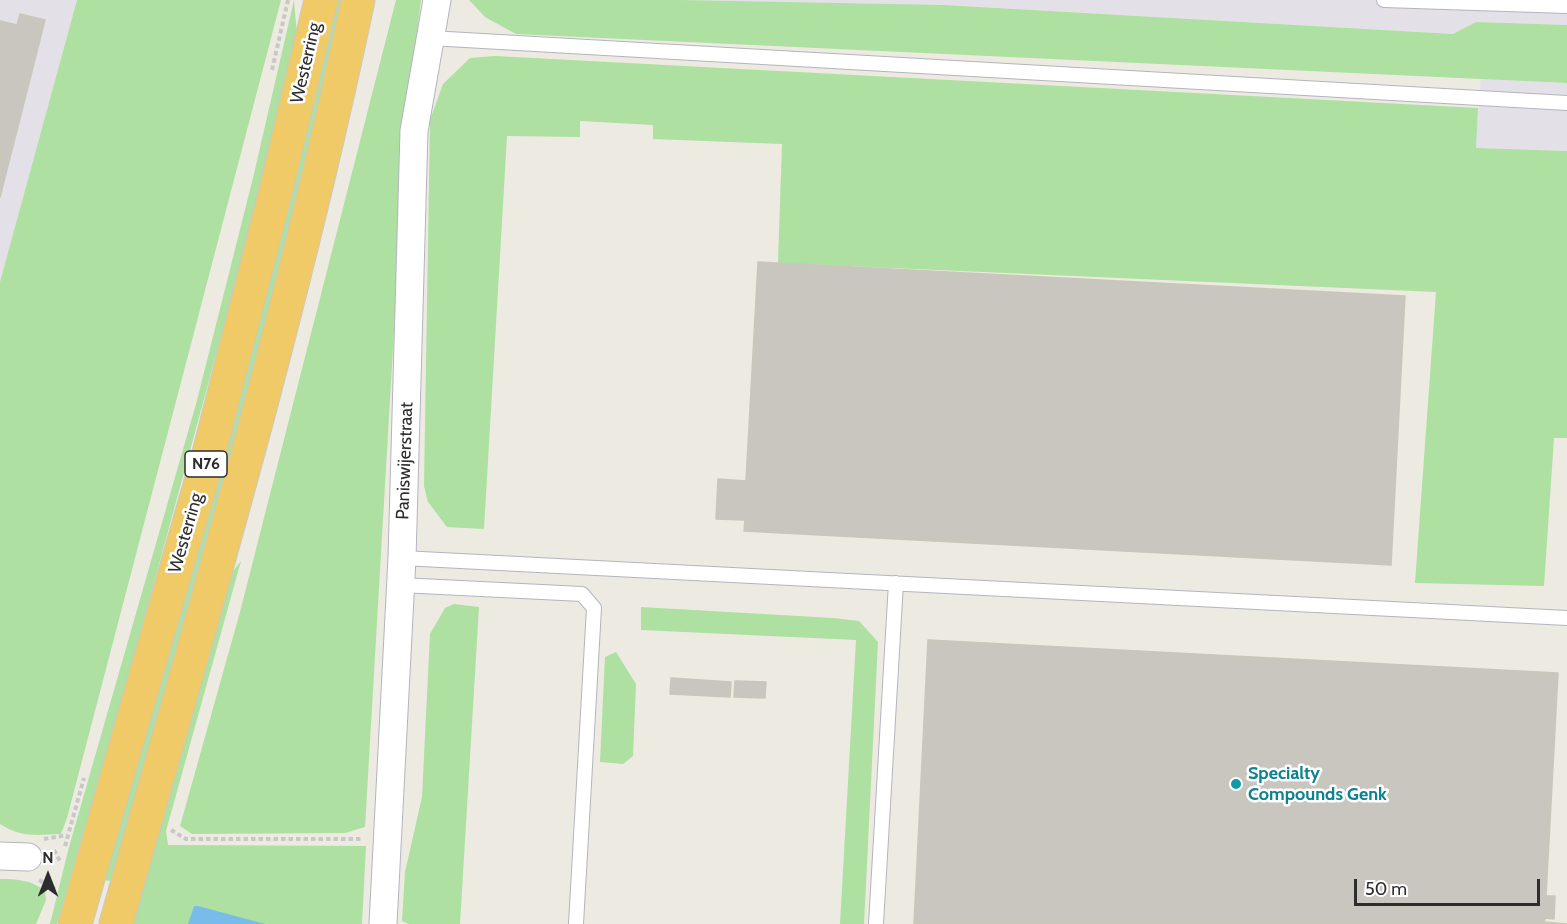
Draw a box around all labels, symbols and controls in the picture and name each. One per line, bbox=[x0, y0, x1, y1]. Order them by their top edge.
street label: Westerring bbox=[286, 20, 326, 106]
street label: Paniswijerstraat bbox=[392, 402, 418, 520]
road number: N76 bbox=[185, 451, 227, 477]
street label: Westerring bbox=[164, 490, 208, 576]
place label: Specialty Compounds Genk bbox=[1248, 763, 1387, 806]
marker: Specialty Compounds Genk bbox=[1229, 777, 1243, 791]
north arrow bbox=[18, 846, 78, 906]
text: N bbox=[42, 848, 54, 867]
scale bar bbox=[1357, 867, 1543, 905]
text: 50 m bbox=[1365, 878, 1407, 900]

